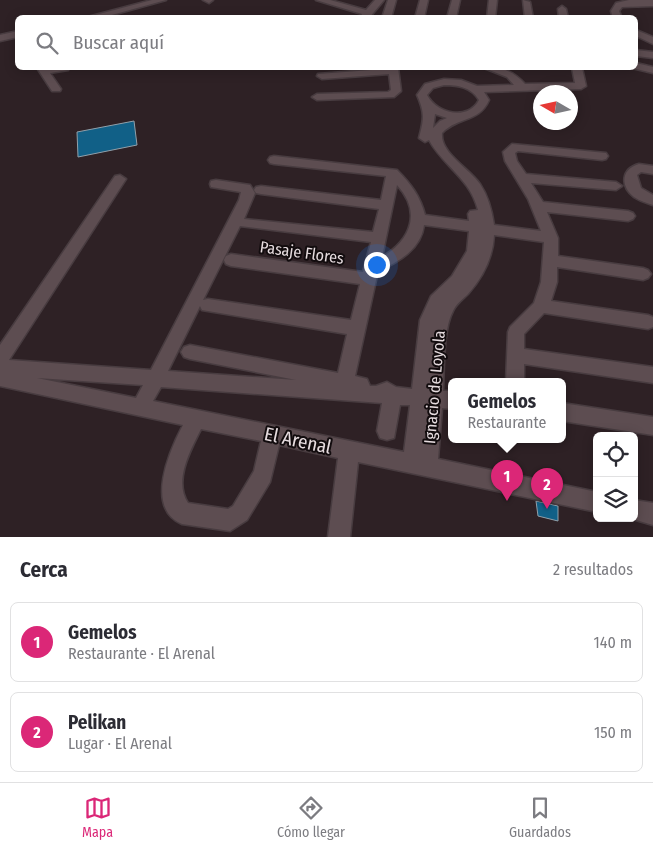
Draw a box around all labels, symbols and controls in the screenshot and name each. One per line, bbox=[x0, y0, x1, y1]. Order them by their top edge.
search box bbox=[15, 15, 638, 70]
icon: search bbox=[33, 29, 61, 57]
text: Buscar aquí bbox=[73, 31, 164, 54]
north arrow bbox=[533, 85, 578, 130]
street label: Pasaje Flores bbox=[259, 237, 345, 268]
your location bbox=[364, 252, 390, 278]
street label: Ignacio de Loyola bbox=[420, 329, 449, 445]
popup bbox=[448, 378, 566, 443]
text: Gemelos bbox=[468, 390, 536, 413]
text: Restaurante bbox=[468, 413, 546, 432]
street label: El Arenal bbox=[262, 422, 333, 459]
map controls bbox=[593, 432, 638, 522]
button: locate bbox=[593, 432, 638, 477]
pin: 1 bbox=[491, 460, 523, 501]
pin: 2 bbox=[531, 468, 563, 509]
button: layers bbox=[593, 477, 638, 522]
text: Cerca bbox=[20, 557, 68, 583]
text: 2 resultados bbox=[553, 560, 633, 579]
text: Gemelos bbox=[68, 621, 137, 644]
text: 1 bbox=[34, 633, 40, 652]
text: 140 m bbox=[594, 633, 632, 652]
text: Restaurante · El Arenal bbox=[68, 644, 215, 663]
text: Pelikan bbox=[68, 711, 126, 734]
text: 2 bbox=[33, 723, 41, 742]
text: 150 m bbox=[594, 723, 632, 742]
text: Lugar · El Arenal bbox=[68, 734, 172, 753]
tab: Mapa bbox=[82, 794, 113, 841]
tab: Cómo llegar bbox=[277, 794, 345, 841]
tab: Guardados bbox=[509, 794, 571, 841]

